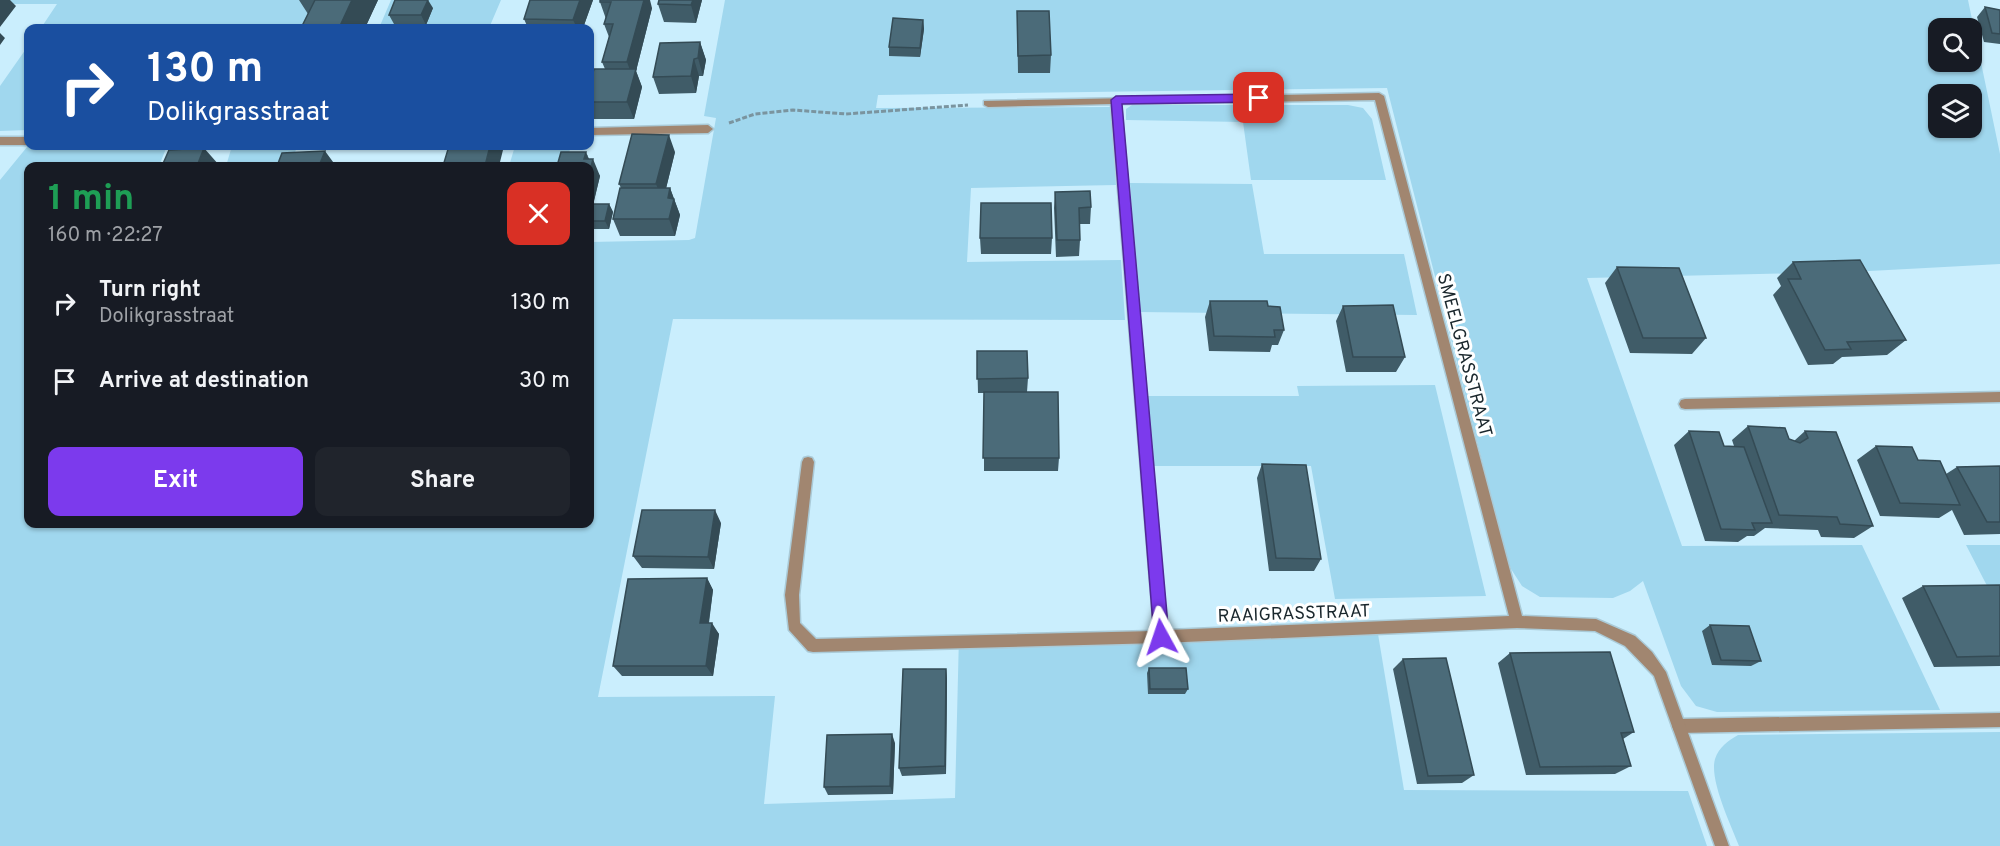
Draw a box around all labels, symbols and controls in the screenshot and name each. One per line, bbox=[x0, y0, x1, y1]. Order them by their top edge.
map controls bbox=[1928, 18, 1982, 138]
button: search bbox=[1928, 18, 1982, 72]
text: 130 m bbox=[147, 44, 263, 97]
icon: right bbox=[48, 48, 126, 126]
pin bbox=[1233, 72, 1284, 123]
icon: arrive bbox=[1242, 81, 1275, 114]
button: layers bbox=[1928, 84, 1982, 138]
text: Dolikgrasstraat bbox=[147, 96, 330, 130]
text: 1 min bbox=[48, 177, 134, 223]
button: close bbox=[507, 182, 570, 245]
text: 160 m · 22:27 bbox=[48, 223, 163, 249]
street label: SMEELGRASSTRAAT bbox=[1431, 271, 1496, 440]
text: Turn right bbox=[99, 277, 201, 304]
icon: right bbox=[48, 287, 81, 320]
text: 130 m bbox=[511, 290, 570, 317]
text: Dolikgrasstraat bbox=[99, 304, 234, 330]
icon: arrive bbox=[48, 365, 81, 398]
text: Arrive at destination bbox=[99, 368, 309, 395]
text: 30 m bbox=[519, 368, 570, 395]
button: Exit bbox=[48, 447, 303, 516]
button: Share bbox=[315, 447, 570, 516]
street label: RAAIGRASSTRAAT bbox=[1217, 600, 1371, 629]
position arrow bbox=[1129, 605, 1193, 669]

